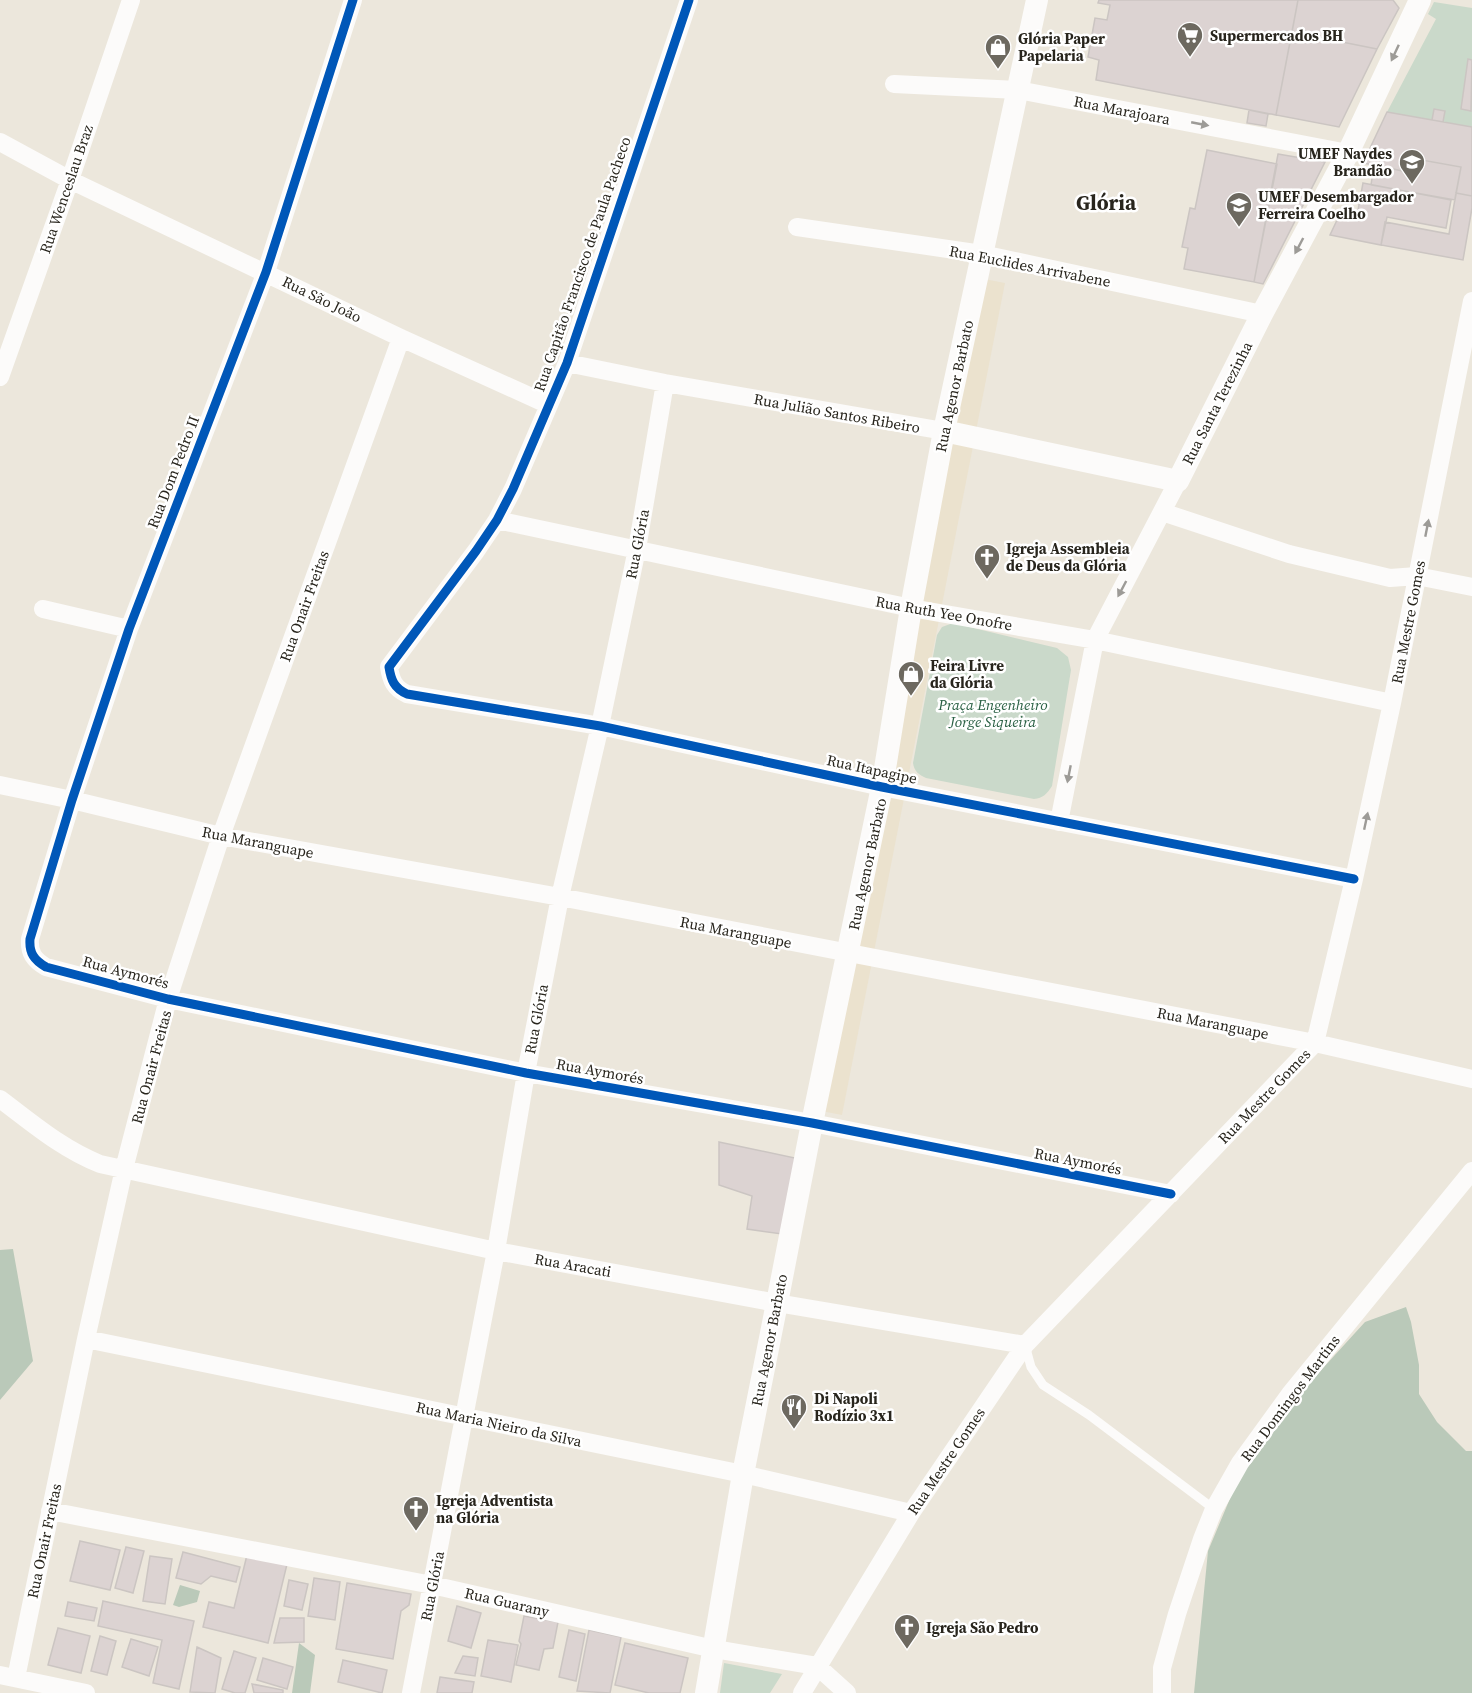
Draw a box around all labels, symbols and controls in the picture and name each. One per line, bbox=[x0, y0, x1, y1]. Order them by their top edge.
supermarket icon: Supermercados BH bbox=[1175, 20, 1205, 58]
place label: Supermercados BH bbox=[1210, 25, 1343, 46]
place label: Glória Paper Papelaria bbox=[1018, 28, 1105, 66]
shop icon: Glória Paper Papelaria bbox=[983, 32, 1013, 70]
one-way arrow bbox=[1390, 44, 1399, 61]
street label: Rua Marajoara bbox=[1072, 90, 1172, 130]
one-way arrow bbox=[1190, 120, 1209, 129]
street label: Rua Wenceslau Braz bbox=[34, 122, 98, 256]
street label: Rua Capitão Francisco de Paula Pacheco bbox=[528, 134, 636, 394]
place label: UMEF Naydes Brandão bbox=[1298, 143, 1393, 181]
school or university icon: UMEF Naydes Brandão bbox=[1397, 147, 1427, 185]
place label: UMEF Desembargador Ferreira Coelho bbox=[1258, 186, 1414, 224]
district label: Glória bbox=[1076, 188, 1137, 217]
school or university icon: UMEF Desembargador Ferreira Coelho bbox=[1224, 190, 1254, 228]
one-way arrow bbox=[1294, 237, 1304, 255]
street label: Rua Euclides Arrivabene bbox=[947, 240, 1113, 292]
street label: Rua São João bbox=[279, 271, 365, 327]
street label: Rua Agenor Barbato bbox=[930, 318, 978, 454]
street label: Rua Santa Terezinha bbox=[1177, 337, 1257, 468]
street label: Rua Julião Santos Ribeiro bbox=[752, 388, 922, 438]
street label: Rua Dom Pedro II bbox=[142, 413, 204, 531]
street label: Rua Glória bbox=[620, 507, 654, 581]
one-way arrow bbox=[1423, 518, 1432, 537]
place label: Igreja Assembleia de Deus da Glória bbox=[1006, 538, 1131, 576]
church icon: Igreja Assembleia de Deus da Glória bbox=[972, 542, 1002, 580]
street label: Rua Onair Freitas bbox=[274, 548, 334, 664]
street label: Rua Mestre Gomes bbox=[1386, 559, 1430, 685]
one-way arrow bbox=[1117, 580, 1127, 597]
street label: Rua Ruth Yee Onofre bbox=[874, 591, 1015, 635]
place label: Feira Livre da Glória bbox=[930, 655, 1004, 693]
shop icon: Feira Livre da Glória bbox=[896, 659, 926, 697]
park label: Praça Engenheiro Jorge Siqueira bbox=[937, 694, 1048, 732]
street label: Rua Itapagipe bbox=[825, 749, 919, 789]
one-way arrow bbox=[1064, 765, 1073, 784]
street label: Rua Agenor Barbato bbox=[843, 796, 891, 932]
one-way arrow bbox=[1362, 812, 1371, 831]
street label: Rua Maranguape bbox=[200, 821, 316, 863]
street label: Rua Maranguape bbox=[678, 911, 794, 953]
street label: Rua Aymorés bbox=[81, 950, 171, 994]
street label: Rua Glória bbox=[519, 982, 553, 1056]
street label: Rua Maranguape bbox=[1155, 1002, 1271, 1044]
street label: Rua Onair Freitas bbox=[126, 1008, 176, 1126]
street label: Rua Mestre Gomes bbox=[1213, 1044, 1315, 1148]
street label: Rua Aymorés bbox=[555, 1053, 645, 1089]
street label: Rua Aymorés bbox=[1033, 1142, 1123, 1180]
street label: Rua Aracati bbox=[533, 1248, 613, 1282]
street label: Rua Agenor Barbato bbox=[746, 1272, 792, 1408]
street label: Rua Domingos Martins bbox=[1235, 1330, 1345, 1466]
place label: Di Napoli Rodízio 3x1 bbox=[814, 1388, 894, 1426]
restaurant icon: Di Napoli Rodízio 3x1 bbox=[779, 1392, 809, 1430]
street label: Rua Maria Nieiro da Silva bbox=[414, 1396, 584, 1452]
street label: Rua Mestre Gomes bbox=[902, 1403, 990, 1519]
street label: Rua Onair Freitas bbox=[22, 1482, 66, 1600]
place label: Igreja Adventista na Glória bbox=[436, 1490, 554, 1528]
church icon: Igreja Adventista na Glória bbox=[401, 1494, 431, 1532]
street label: Rua Glória bbox=[415, 1549, 449, 1623]
street label: Rua Guarany bbox=[463, 1582, 552, 1622]
church icon: Igreja São Pedro bbox=[892, 1612, 922, 1650]
place label: Igreja São Pedro bbox=[926, 1617, 1039, 1638]

